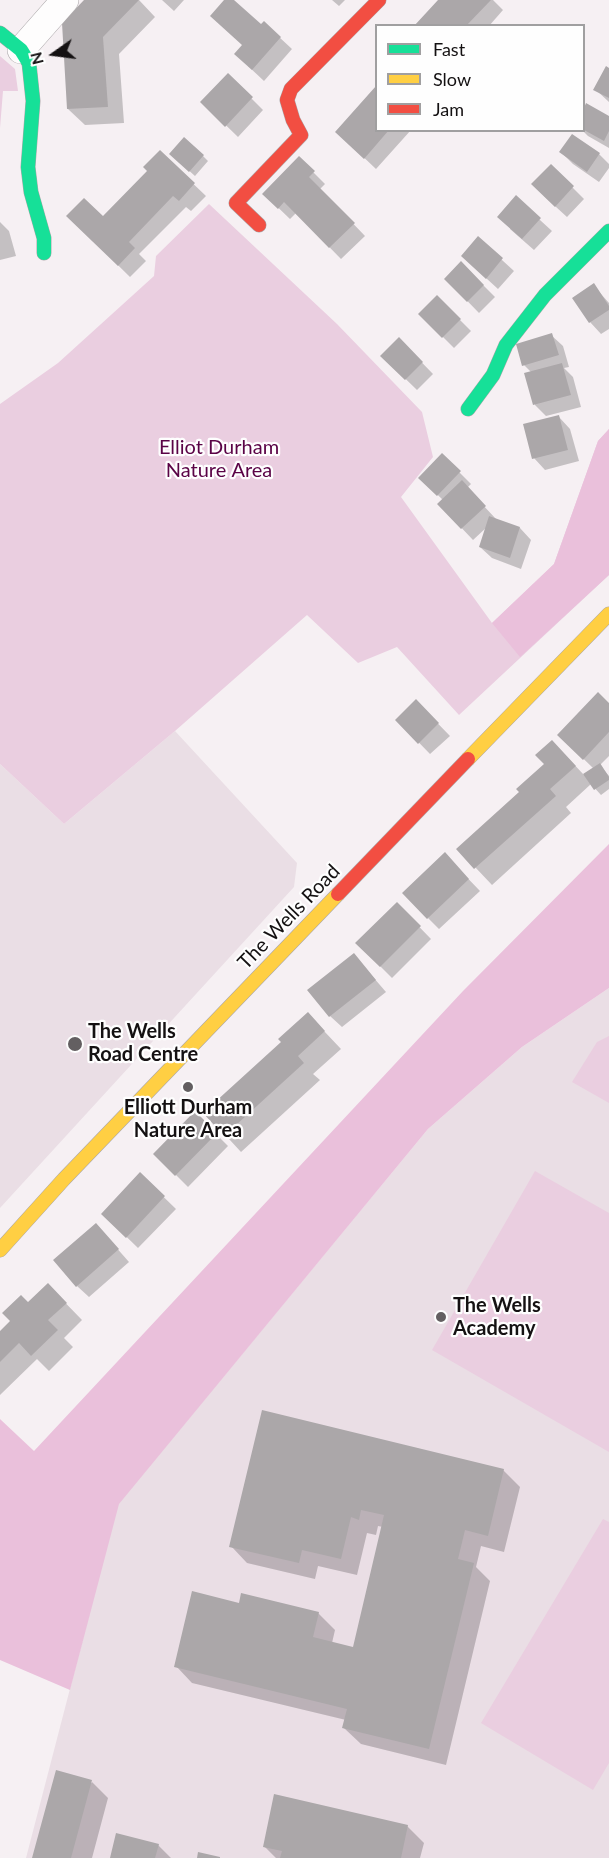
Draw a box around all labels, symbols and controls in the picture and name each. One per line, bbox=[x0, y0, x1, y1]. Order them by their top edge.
north arrow bbox=[24, 24, 84, 84]
legend bbox=[375, 24, 585, 132]
text: Fast bbox=[433, 38, 465, 60]
text: N bbox=[25, 50, 47, 67]
text: Slow bbox=[433, 68, 471, 90]
text: Jam bbox=[433, 98, 464, 120]
park label: Elliot Durham Nature Area bbox=[159, 436, 279, 483]
street label: The Wells Road bbox=[233, 860, 345, 974]
place label: The Wells Road Centre bbox=[88, 1020, 198, 1067]
marker: The Wells Road Centre bbox=[66, 1035, 84, 1053]
marker: Elliott Durham Nature Area bbox=[181, 1080, 195, 1094]
place label: Elliott Durham Nature Area bbox=[124, 1096, 252, 1143]
place label: The Wells Academy bbox=[453, 1294, 541, 1341]
marker: The Wells Academy bbox=[434, 1310, 448, 1324]

